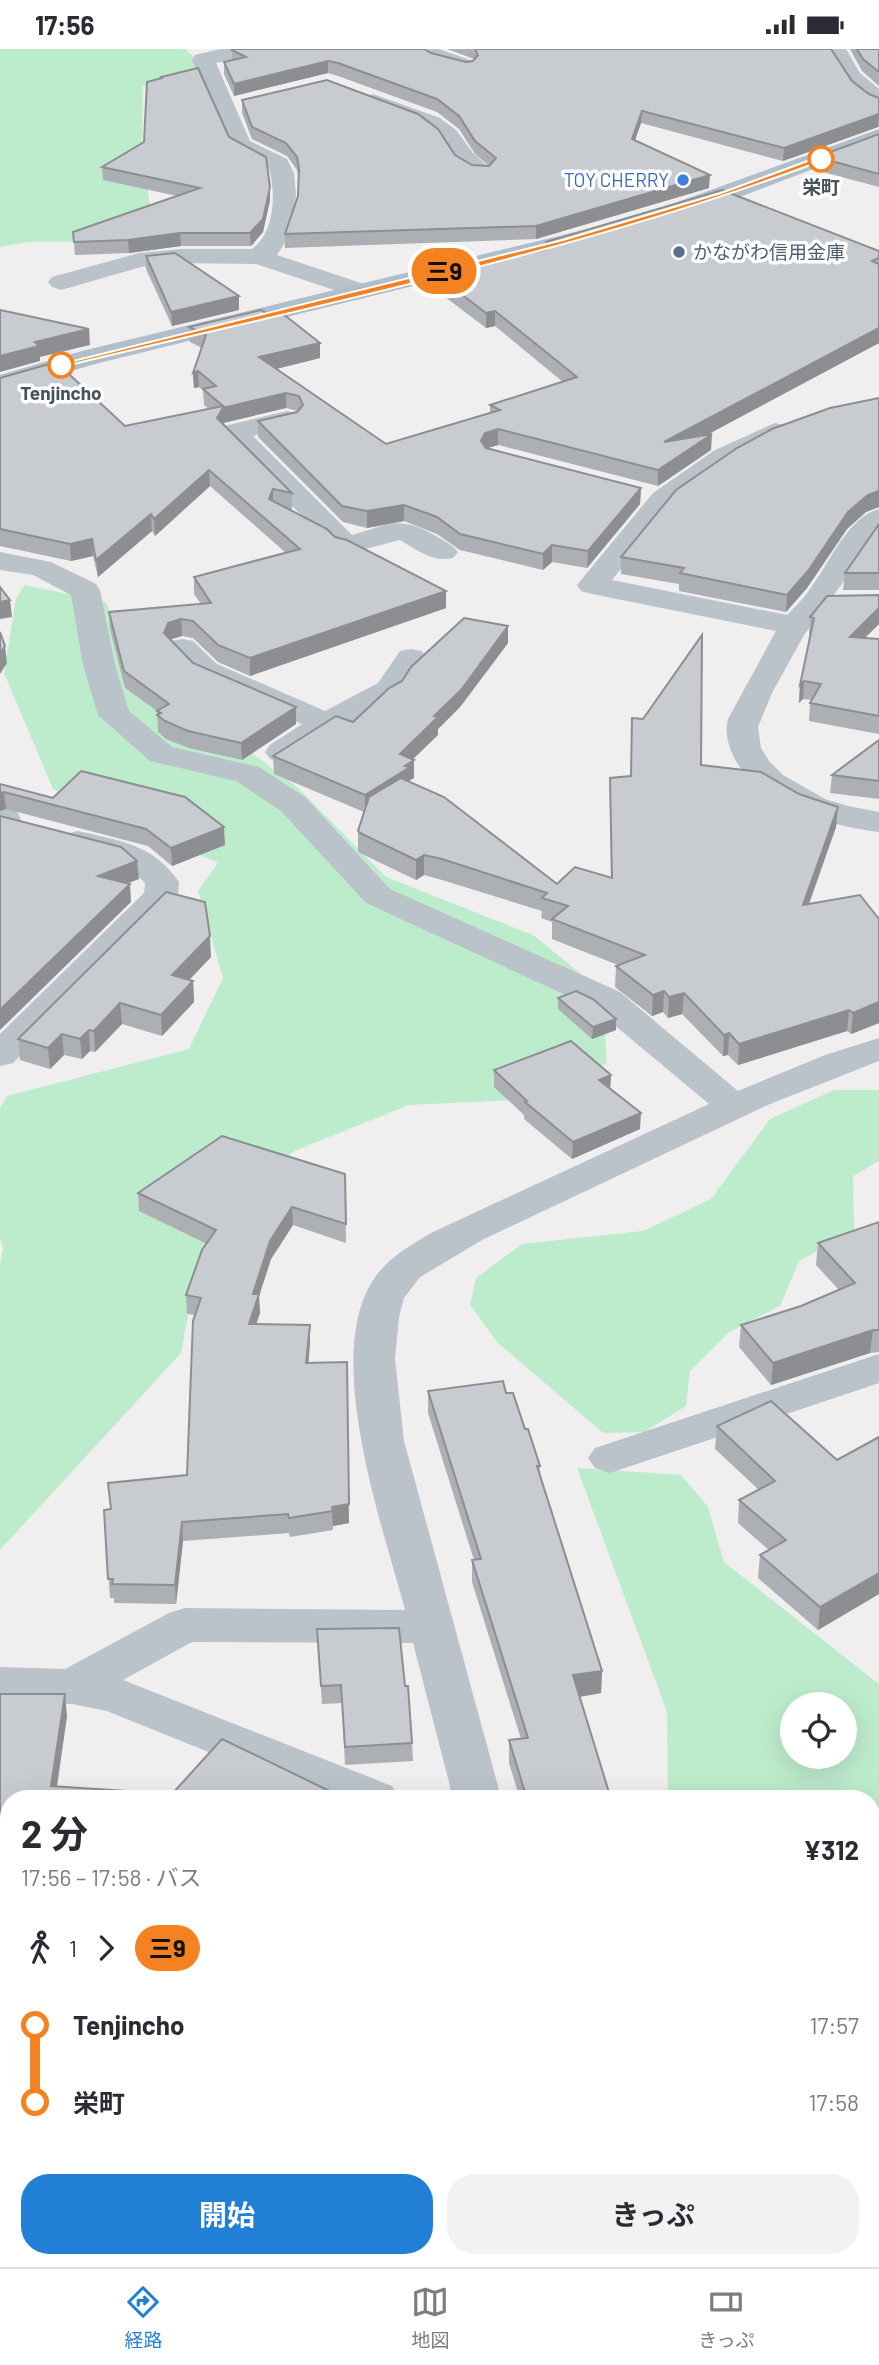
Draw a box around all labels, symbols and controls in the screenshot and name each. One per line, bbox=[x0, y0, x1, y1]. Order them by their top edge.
text: 17:56 bbox=[35, 9, 95, 40]
marker: 栄町 bbox=[808, 146, 834, 172]
place label: TOY CHERRY bbox=[564, 168, 669, 191]
marker: TOY CHERRY bbox=[675, 172, 691, 188]
place label: 栄町 bbox=[802, 175, 840, 198]
place label: かながわ信用金庫 bbox=[693, 240, 845, 263]
marker: かながわ信用金庫 bbox=[671, 244, 687, 260]
line badge: 三9 bbox=[412, 248, 476, 294]
text: 三9 bbox=[426, 256, 462, 285]
marker: Tenjincho bbox=[48, 352, 74, 378]
place label: Tenjincho bbox=[20, 381, 102, 404]
map controls bbox=[780, 1692, 857, 1769]
button: locate bbox=[780, 1692, 857, 1769]
text: 2 分 bbox=[21, 1810, 88, 1856]
text: ¥312 bbox=[803, 1834, 859, 1865]
text: 17:56 – 17:58 · バス bbox=[21, 1863, 202, 1891]
icon: walk bbox=[21, 1929, 59, 1967]
icon: forward bbox=[87, 1929, 125, 1967]
text: 三9 bbox=[149, 1933, 186, 1962]
text: 1 bbox=[69, 1934, 77, 1962]
text: Tenjincho bbox=[73, 2009, 184, 2040]
text: 17:57 bbox=[810, 2011, 859, 2039]
text: 栄町 bbox=[73, 2087, 125, 2118]
text: 17:58 bbox=[808, 2088, 859, 2116]
button: 開始 bbox=[21, 2174, 433, 2254]
button: きっぷ bbox=[447, 2174, 859, 2254]
tab: 経路 bbox=[124, 2283, 162, 2352]
tab: 地図 bbox=[411, 2283, 449, 2352]
tab: きっぷ bbox=[698, 2283, 755, 2352]

